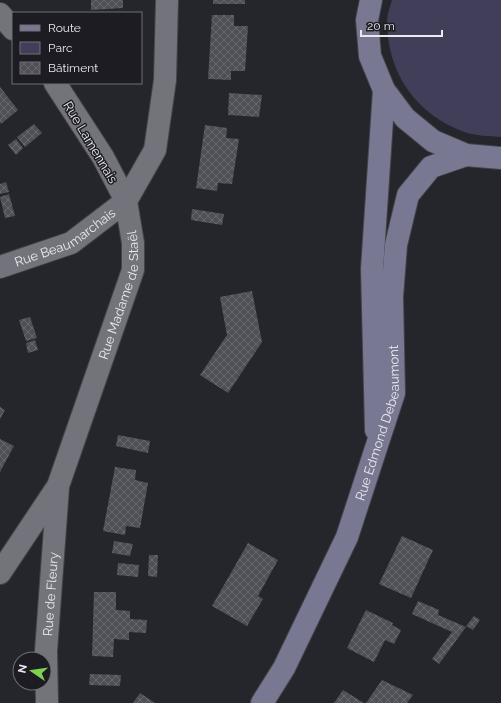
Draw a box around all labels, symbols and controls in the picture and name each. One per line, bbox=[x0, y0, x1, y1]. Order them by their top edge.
legend bbox=[12, 12, 142, 84]
scale bar bbox=[361, 12, 442, 38]
text: 20 m bbox=[367, 19, 395, 33]
text: Route bbox=[48, 21, 81, 35]
text: Parc bbox=[48, 41, 73, 55]
text: Bâtiment bbox=[48, 61, 98, 75]
street label: Rue Lamennais bbox=[60, 99, 121, 186]
street label: Rue Beaumarchais bbox=[13, 205, 118, 270]
street label: Rue Madame de Staël bbox=[96, 229, 141, 361]
street label: Rue Edmond Debeaumont bbox=[352, 344, 402, 502]
street label: Rue de Fleury bbox=[40, 552, 61, 637]
north arrow bbox=[12, 651, 52, 691]
text: N bbox=[15, 663, 30, 674]

